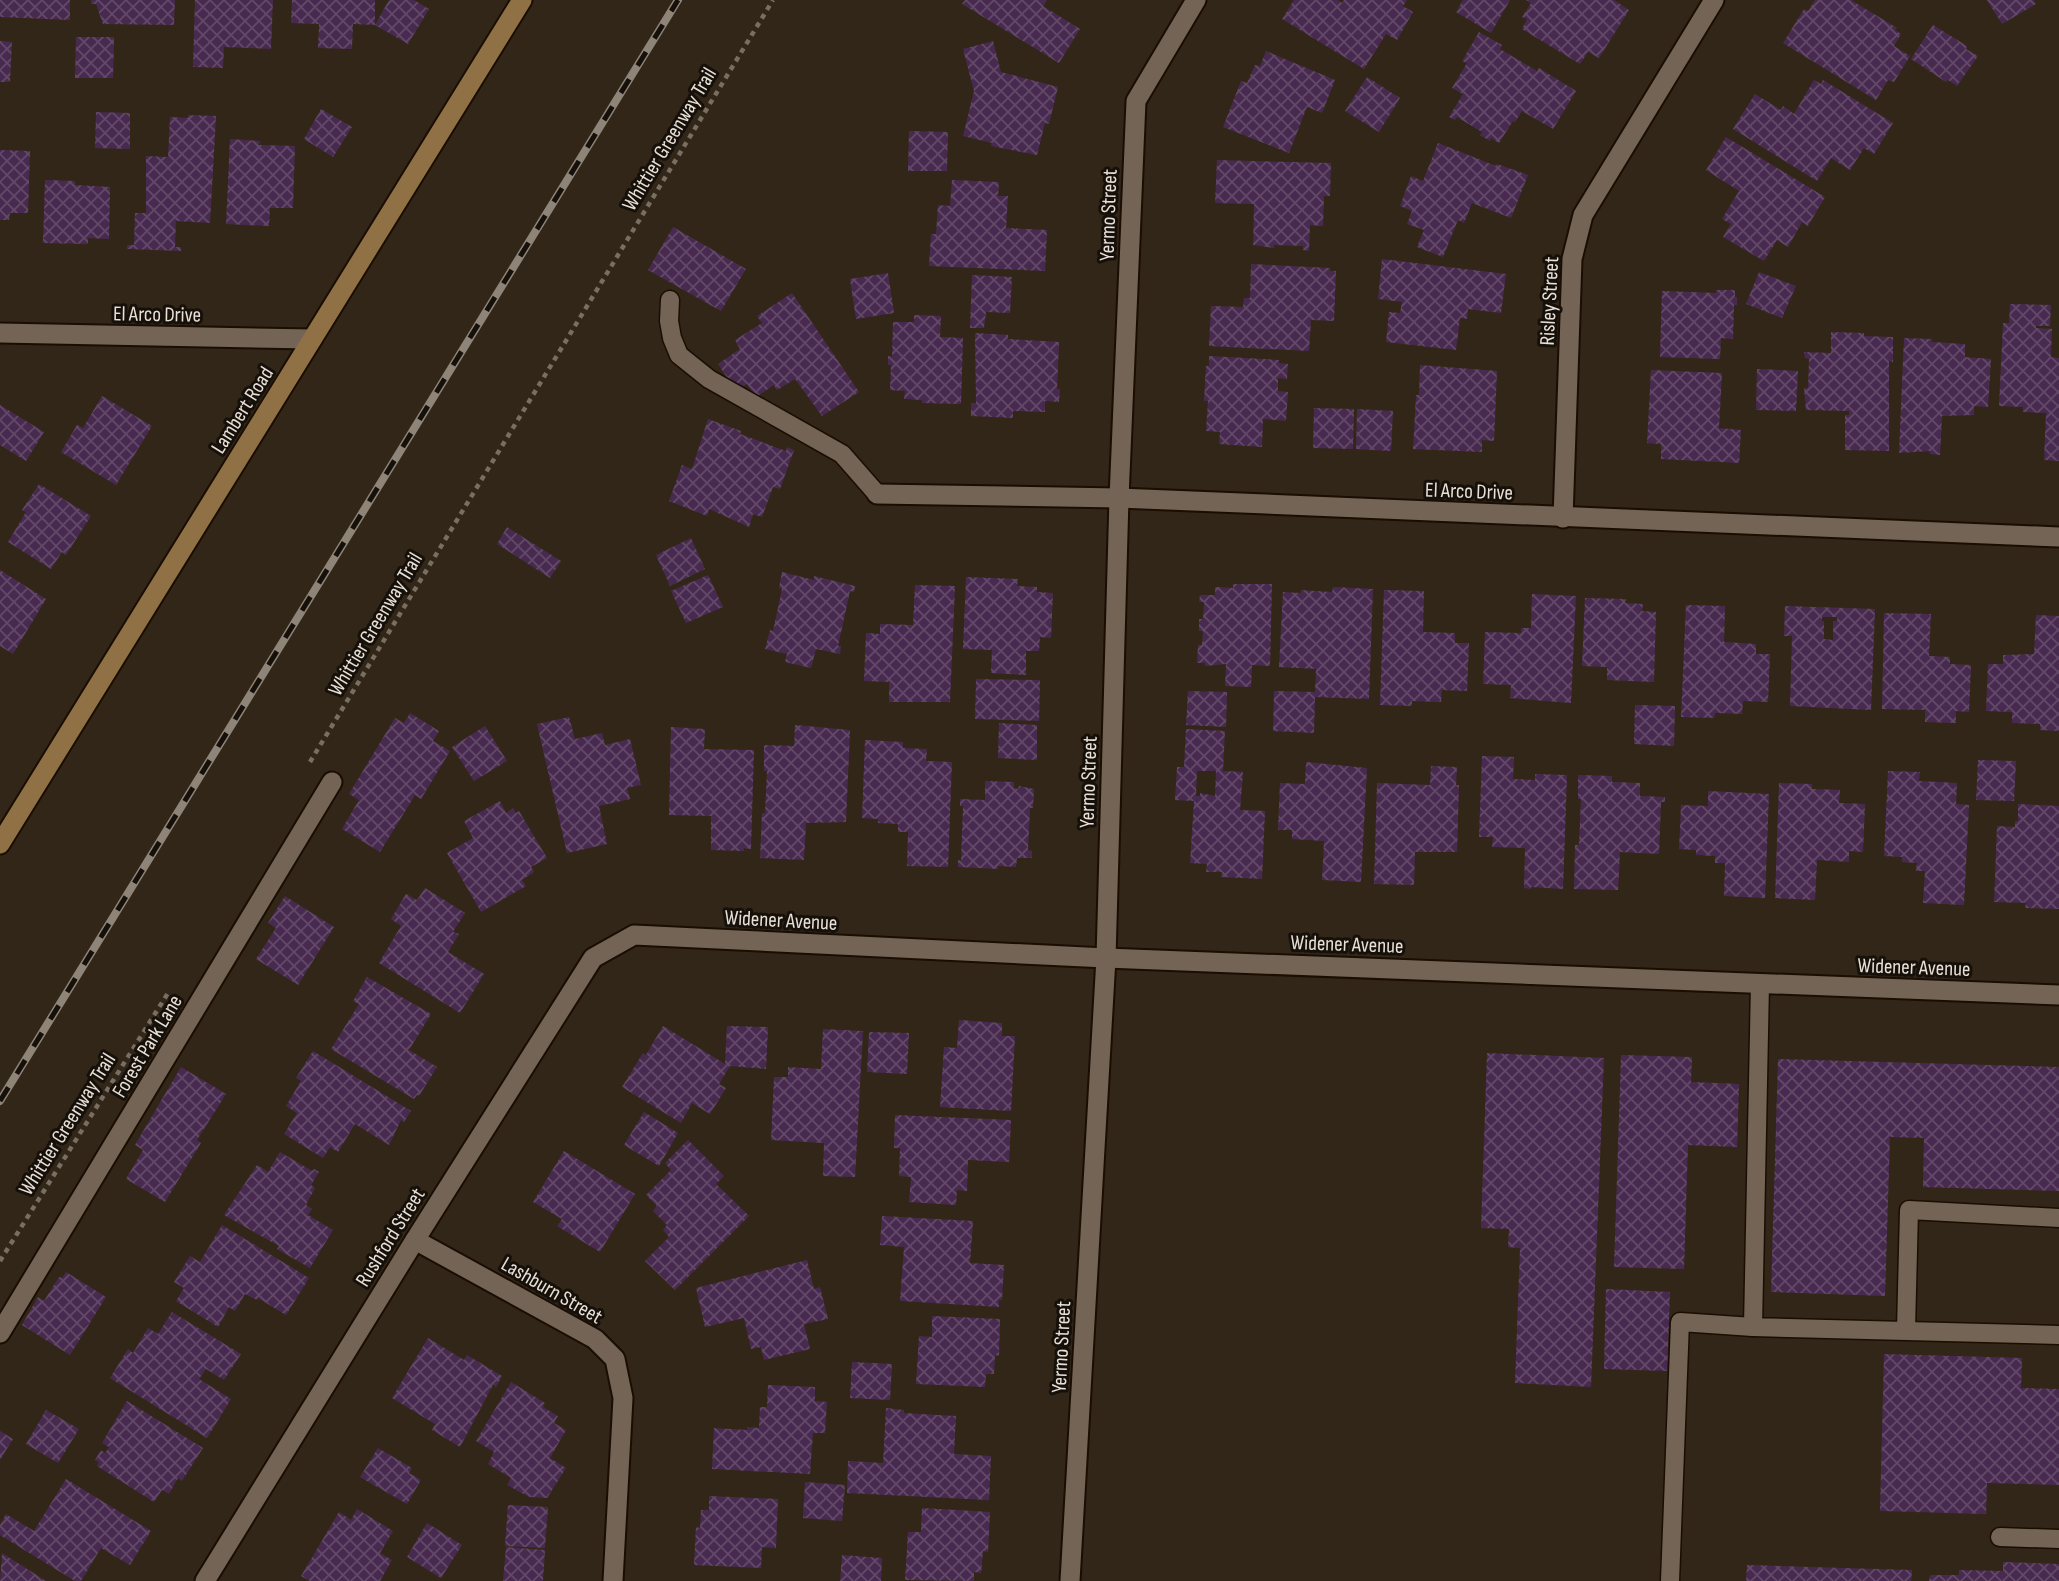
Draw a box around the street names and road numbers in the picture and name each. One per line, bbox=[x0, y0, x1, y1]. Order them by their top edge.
street label: Whittier Greenway Trail bbox=[617, 63, 722, 215]
street label: Yermo Street bbox=[1094, 169, 1123, 261]
street label: Risley Street bbox=[1535, 256, 1564, 346]
street label: El Arco Drive bbox=[113, 301, 201, 328]
street label: Lambert Road bbox=[206, 362, 279, 458]
street label: El Arco Drive bbox=[1425, 477, 1513, 506]
street label: Whittier Greenway Trail bbox=[323, 548, 428, 700]
street label: Yermo Street bbox=[1074, 736, 1103, 828]
street label: Widener Avenue bbox=[724, 905, 838, 936]
street label: Widener Avenue bbox=[1290, 930, 1404, 959]
street label: Widener Avenue bbox=[1857, 953, 1971, 982]
street label: Forest Park Lane bbox=[107, 990, 188, 1102]
street label: Whittier Greenway Trail bbox=[14, 1049, 121, 1200]
street label: Rushford Street bbox=[350, 1183, 431, 1291]
street label: Lashburn Street bbox=[497, 1251, 607, 1329]
street label: Yermo Street bbox=[1047, 1300, 1076, 1394]

